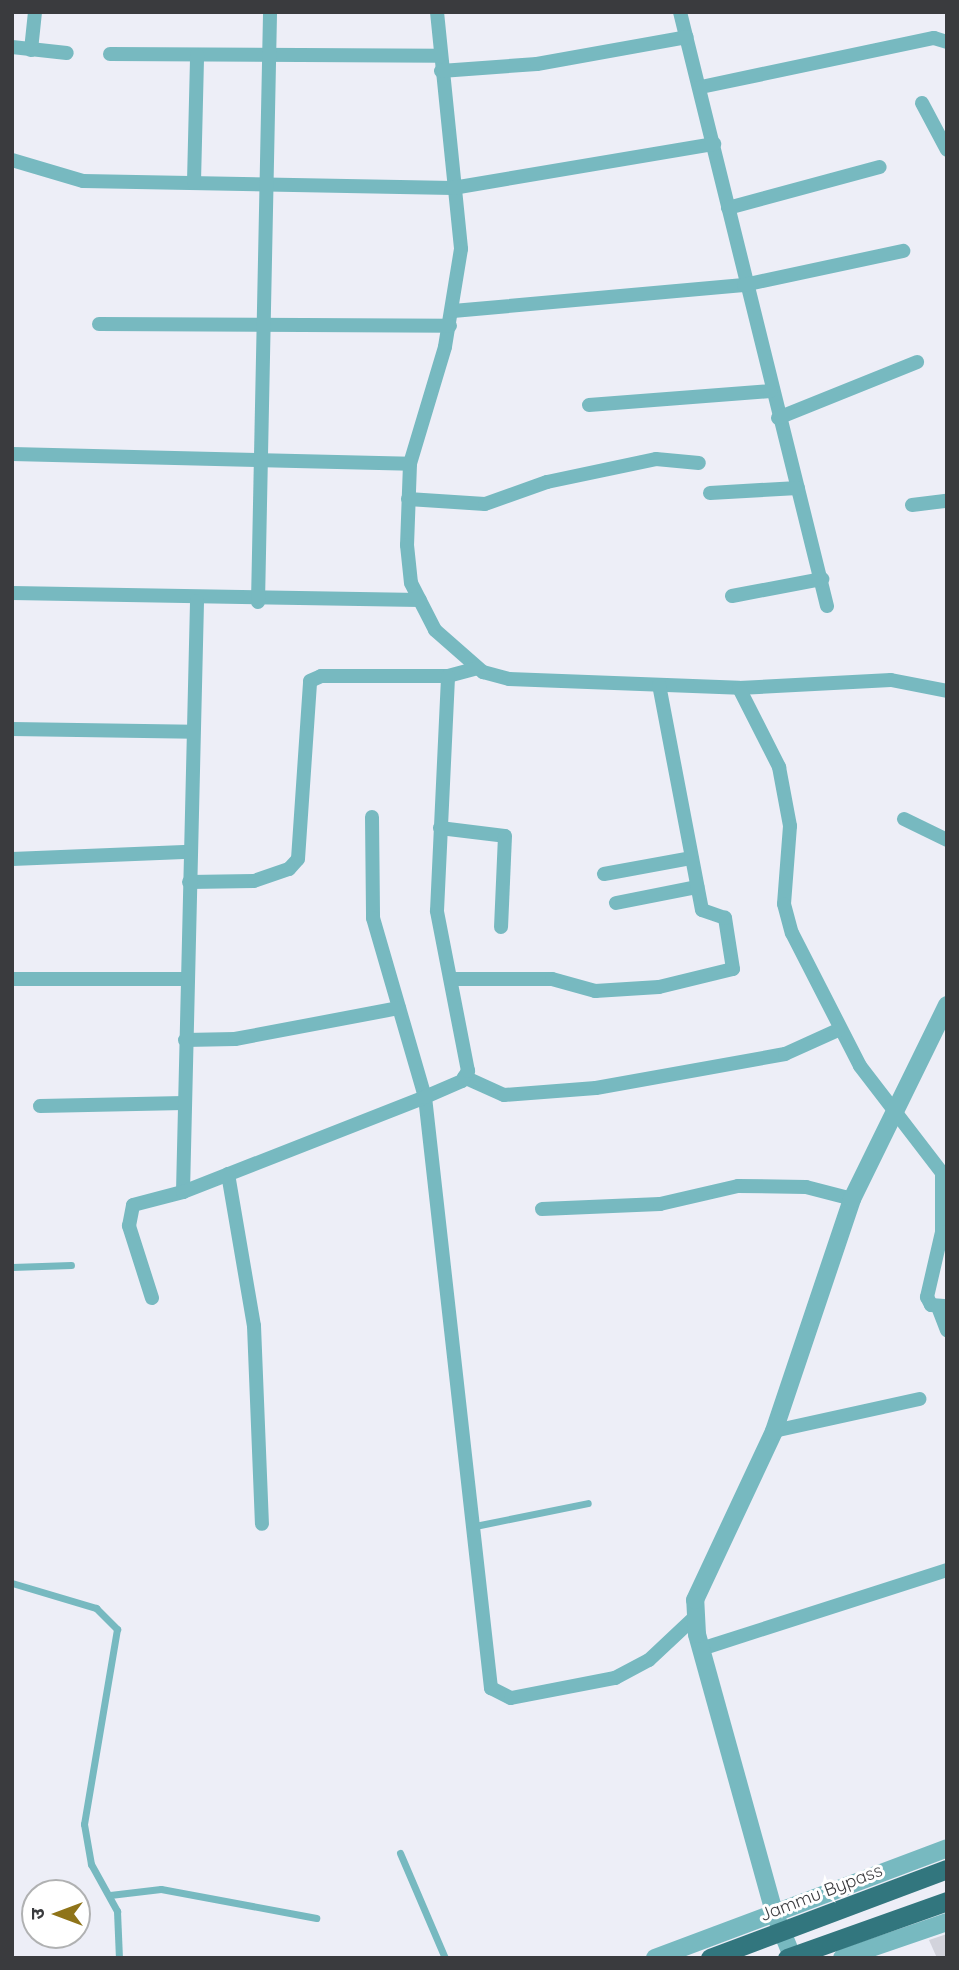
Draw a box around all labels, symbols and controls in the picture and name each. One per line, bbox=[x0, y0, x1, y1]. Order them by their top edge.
street label: Jammu Bypass bbox=[757, 1860, 885, 1926]
north arrow bbox=[21, 1879, 91, 1949]
text: उ bbox=[25, 1908, 49, 1920]

